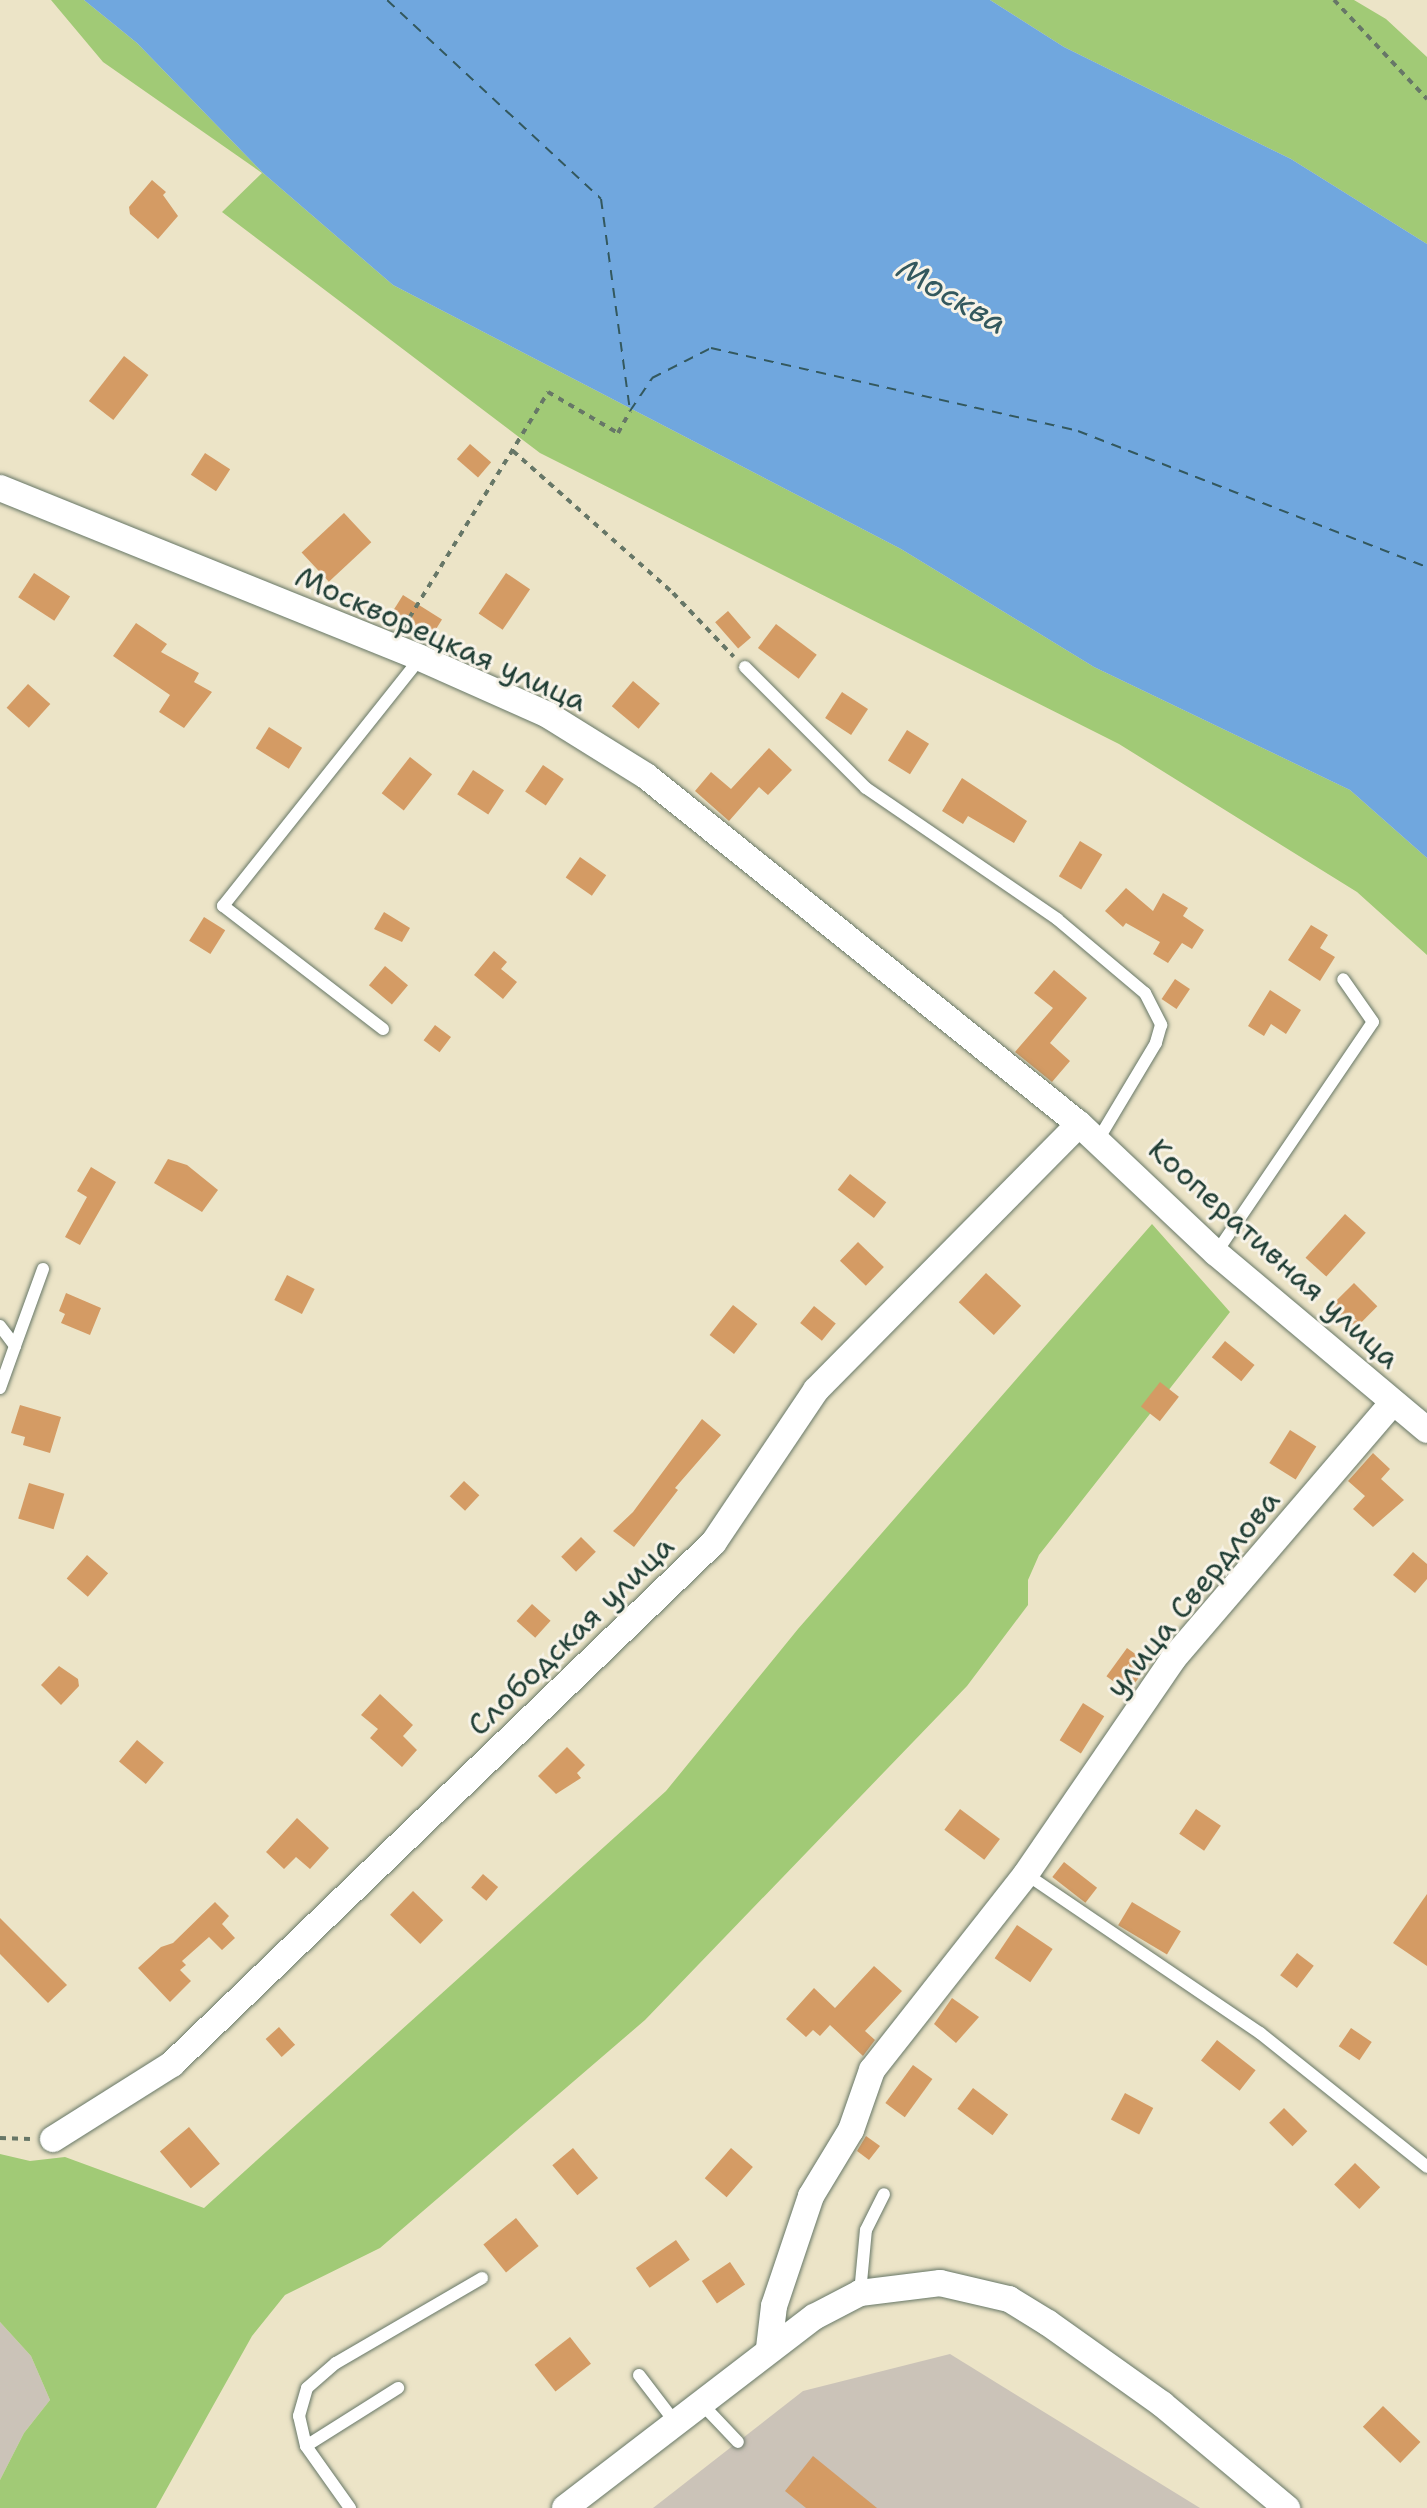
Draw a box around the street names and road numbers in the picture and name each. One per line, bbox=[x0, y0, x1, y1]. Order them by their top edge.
street label: Москворецкая улица bbox=[290, 558, 592, 720]
street label: Кооперативная улица bbox=[1141, 1131, 1407, 1377]
street label: улица Свердлова bbox=[1098, 1483, 1288, 1705]
street label: Слободская улица bbox=[460, 1528, 682, 1744]

